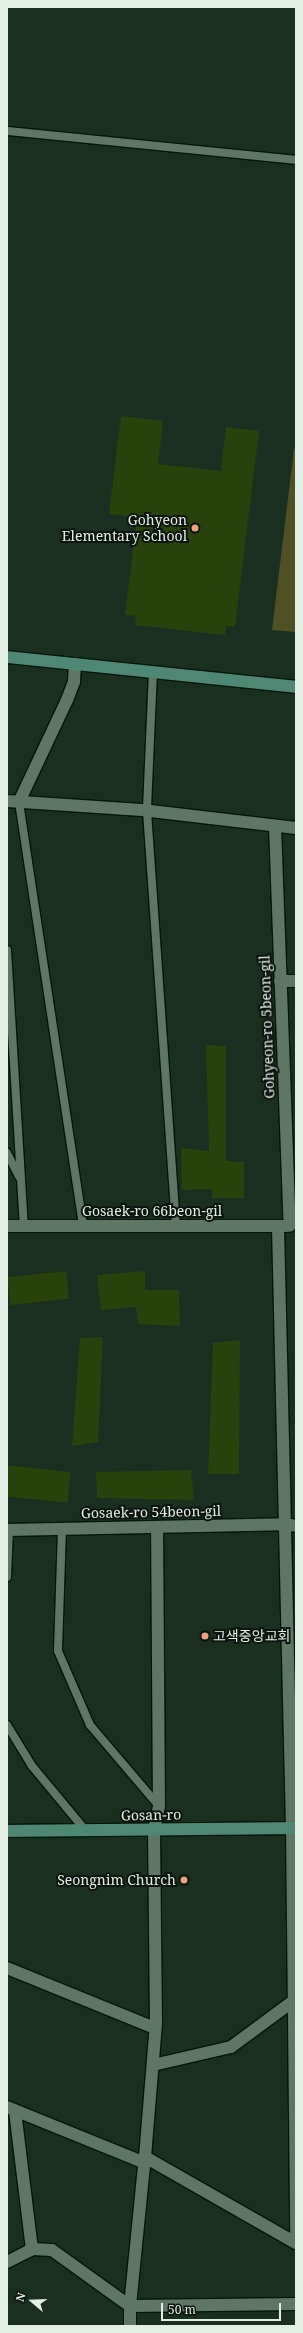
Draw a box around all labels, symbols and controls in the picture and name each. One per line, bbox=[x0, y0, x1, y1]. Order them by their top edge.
place label: Gohyeon Elementary School bbox=[62, 512, 187, 544]
marker: Gohyeon Elementary School bbox=[190, 523, 200, 533]
street label: Gohyeon-ro 5beon-gil bbox=[256, 955, 278, 1099]
street label: Gosaek-ro 66beon-gil bbox=[82, 1203, 222, 1219]
street label: Gosaek-ro 54beon-gil bbox=[81, 1502, 221, 1522]
place label: 고색중앙교회 bbox=[213, 1628, 290, 1644]
marker: 고색중앙교회 bbox=[200, 1631, 210, 1641]
street label: Gosan-ro bbox=[121, 1806, 181, 1824]
place label: Seongnim Church bbox=[57, 1872, 176, 1888]
marker: Seongnim Church bbox=[179, 1875, 189, 1885]
north arrow bbox=[12, 2281, 52, 2321]
text: N bbox=[12, 2290, 29, 2303]
scale bar bbox=[163, 2295, 283, 2321]
text: 50 m bbox=[168, 2301, 196, 2318]

